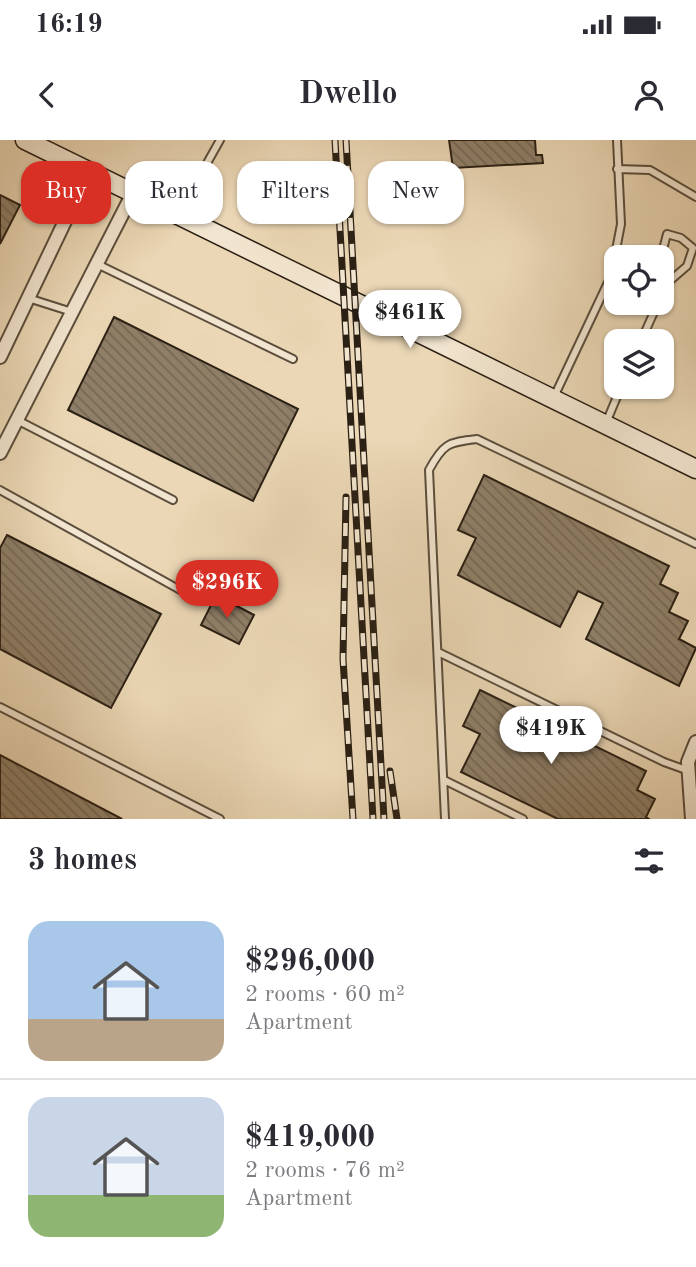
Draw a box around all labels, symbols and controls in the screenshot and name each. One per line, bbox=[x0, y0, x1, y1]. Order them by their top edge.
text: 16:19 bbox=[35, 12, 103, 38]
icon: back bbox=[28, 76, 66, 114]
icon: person bbox=[630, 76, 668, 114]
text: Dwello bbox=[298, 79, 398, 111]
chip: Buy bbox=[21, 161, 111, 224]
chip: Rent bbox=[125, 161, 223, 224]
chip: Filters bbox=[237, 161, 354, 224]
chip: New bbox=[368, 161, 464, 224]
map controls bbox=[604, 245, 674, 399]
button: locate bbox=[604, 245, 674, 315]
pin: $461K bbox=[361, 290, 459, 350]
text: $461K bbox=[374, 301, 446, 324]
button: layers bbox=[604, 329, 674, 399]
pin: $296K bbox=[178, 560, 276, 620]
text: $296K bbox=[191, 571, 263, 594]
pin: $419K bbox=[502, 706, 600, 766]
text: $419K bbox=[515, 717, 587, 740]
icon: filters bbox=[630, 842, 668, 880]
text: 3 homes bbox=[28, 846, 137, 876]
text: $296,000 bbox=[245, 947, 375, 977]
icon: home bbox=[84, 949, 168, 1033]
text: 2 rooms · 60 m² bbox=[245, 983, 405, 1006]
text: Apartment bbox=[245, 1011, 353, 1034]
text: $419,000 bbox=[245, 1123, 375, 1153]
icon: home bbox=[84, 1125, 168, 1209]
text: 2 rooms · 76 m² bbox=[245, 1159, 405, 1182]
text: Apartment bbox=[245, 1187, 353, 1210]

